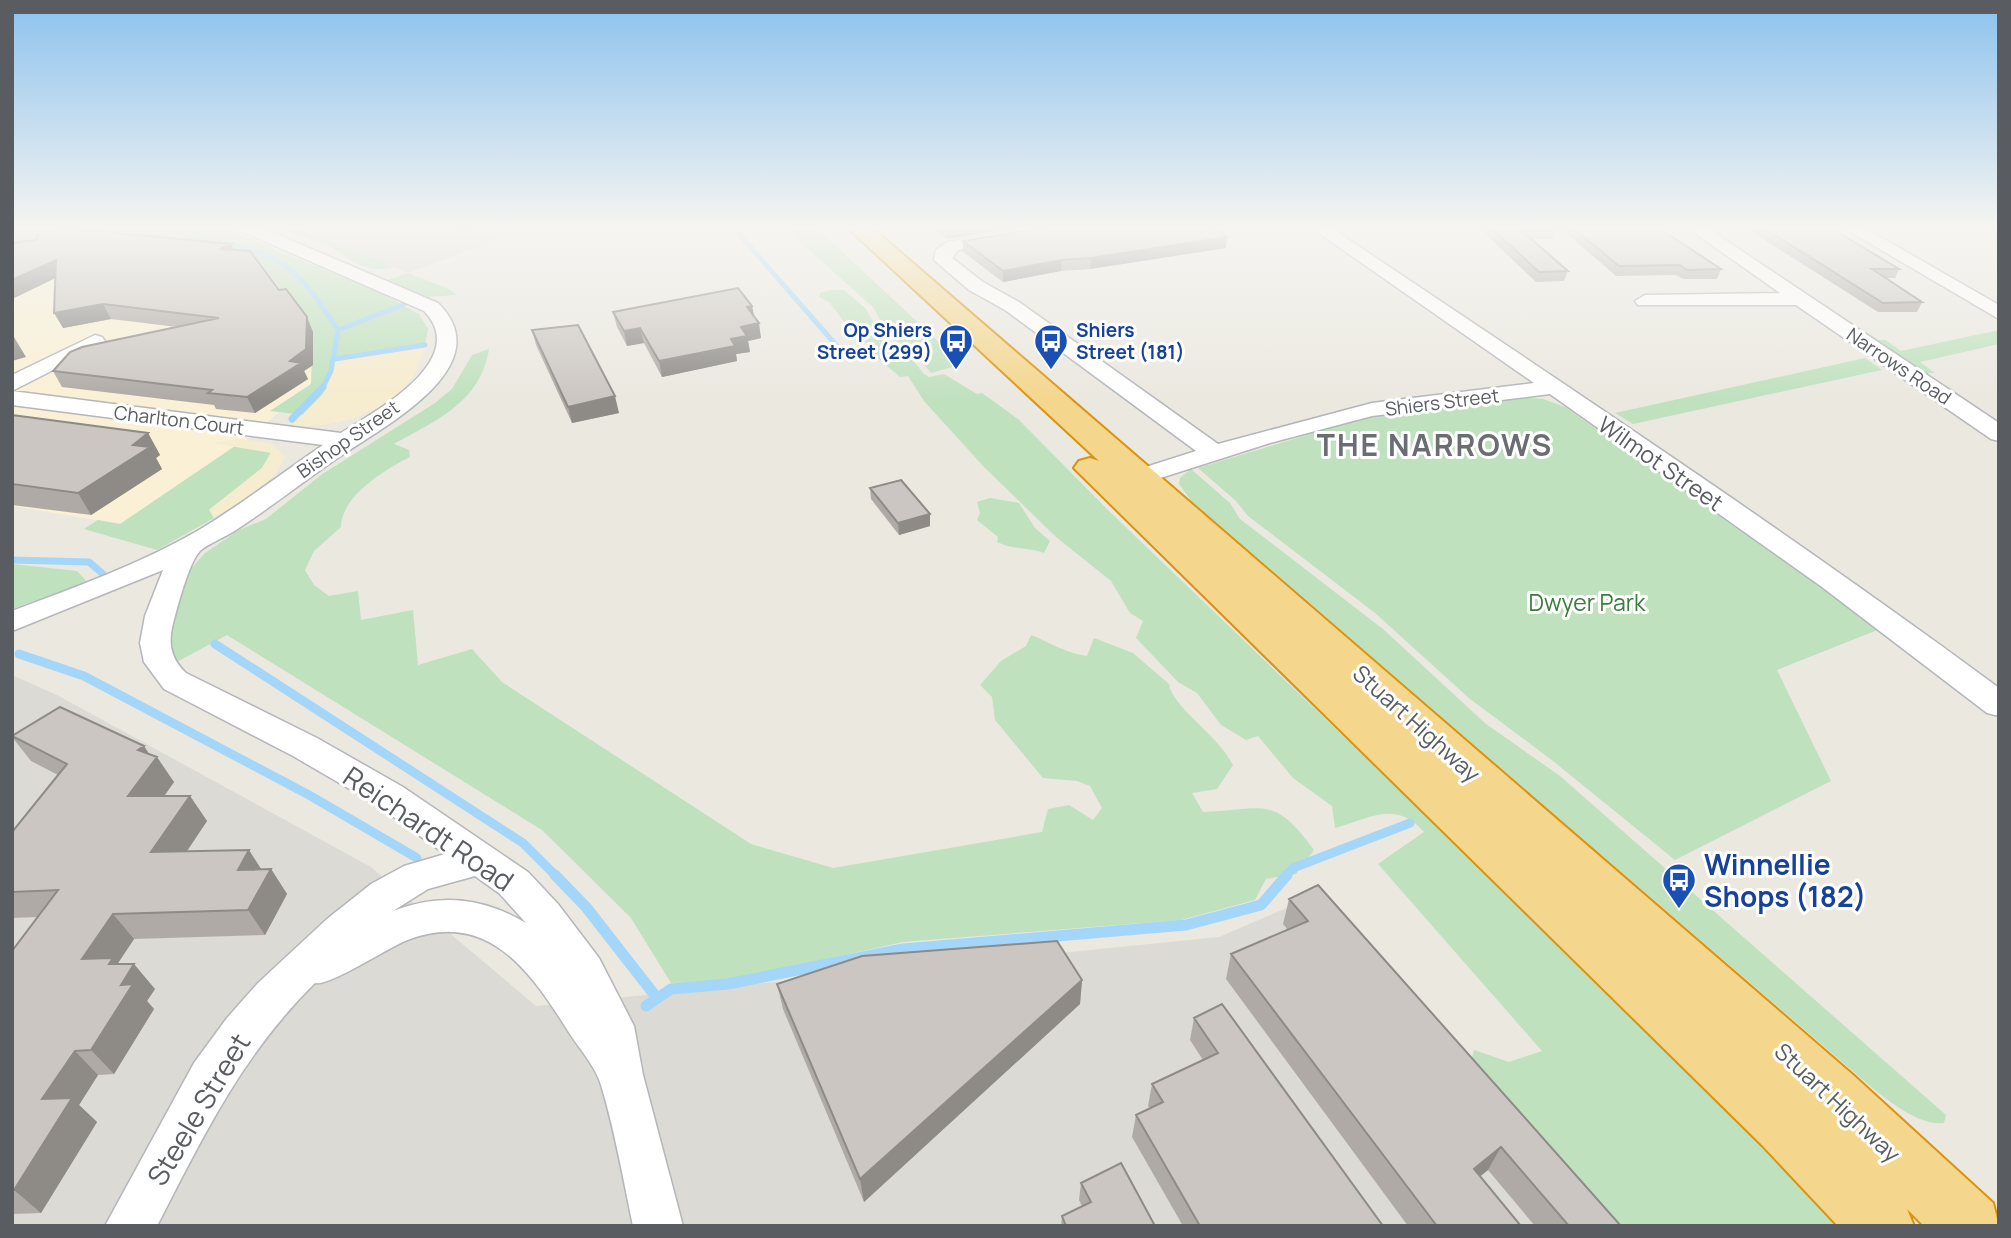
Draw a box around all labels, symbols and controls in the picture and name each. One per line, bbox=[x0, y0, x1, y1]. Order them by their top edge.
place label: Op Shiers Street (299) bbox=[817, 317, 932, 365]
place label: Shiers Street (181) bbox=[1076, 317, 1185, 365]
street label: Narrows Road bbox=[1842, 321, 1956, 411]
bus stop icon: Op Shiers Street (299) bbox=[937, 322, 975, 371]
bus stop icon: Shiers Street (181) bbox=[1032, 322, 1070, 371]
street label: Shiers Street bbox=[1384, 382, 1500, 422]
street label: Bishop Street bbox=[292, 394, 404, 484]
street label: Charlton Court bbox=[112, 399, 246, 441]
street label: Wilmot Street bbox=[1592, 408, 1730, 518]
district label: THE NARROWS bbox=[1317, 424, 1553, 465]
park label: Dwyer Park bbox=[1529, 586, 1646, 618]
street label: Stuart Highway bbox=[1346, 657, 1488, 789]
street label: Reichardt Road bbox=[336, 757, 522, 899]
place label: Winnellie Shops (182) bbox=[1704, 845, 1866, 915]
bus stop icon: Winnellie Shops (182) bbox=[1660, 861, 1698, 910]
street label: Steele Street bbox=[138, 1026, 258, 1192]
street label: Stuart Highway bbox=[1768, 1035, 1908, 1169]

